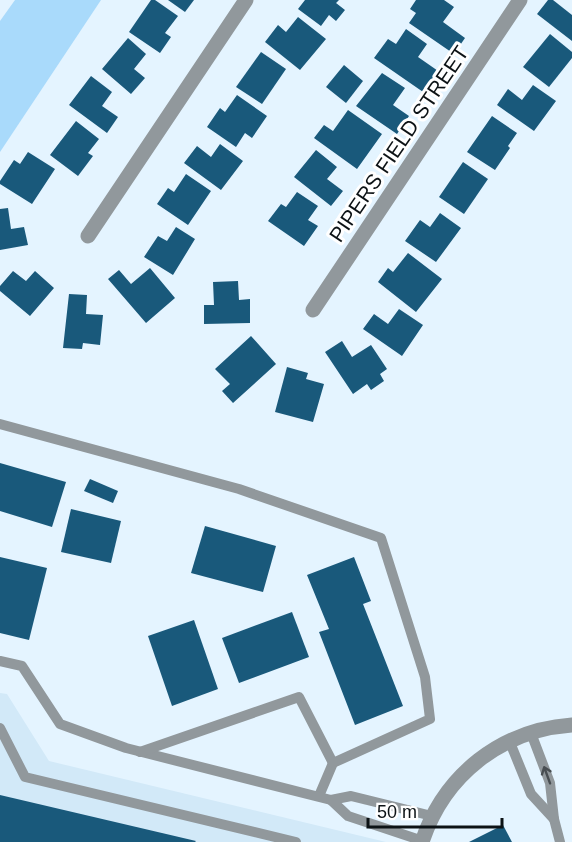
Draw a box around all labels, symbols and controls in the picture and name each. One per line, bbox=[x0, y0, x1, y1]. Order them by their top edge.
street label: PIPERS FIELD STREET bbox=[324, 41, 473, 246]
one-way arrow bbox=[540, 766, 551, 785]
scale bar bbox=[368, 791, 502, 829]
text: 50 m bbox=[377, 802, 417, 822]

